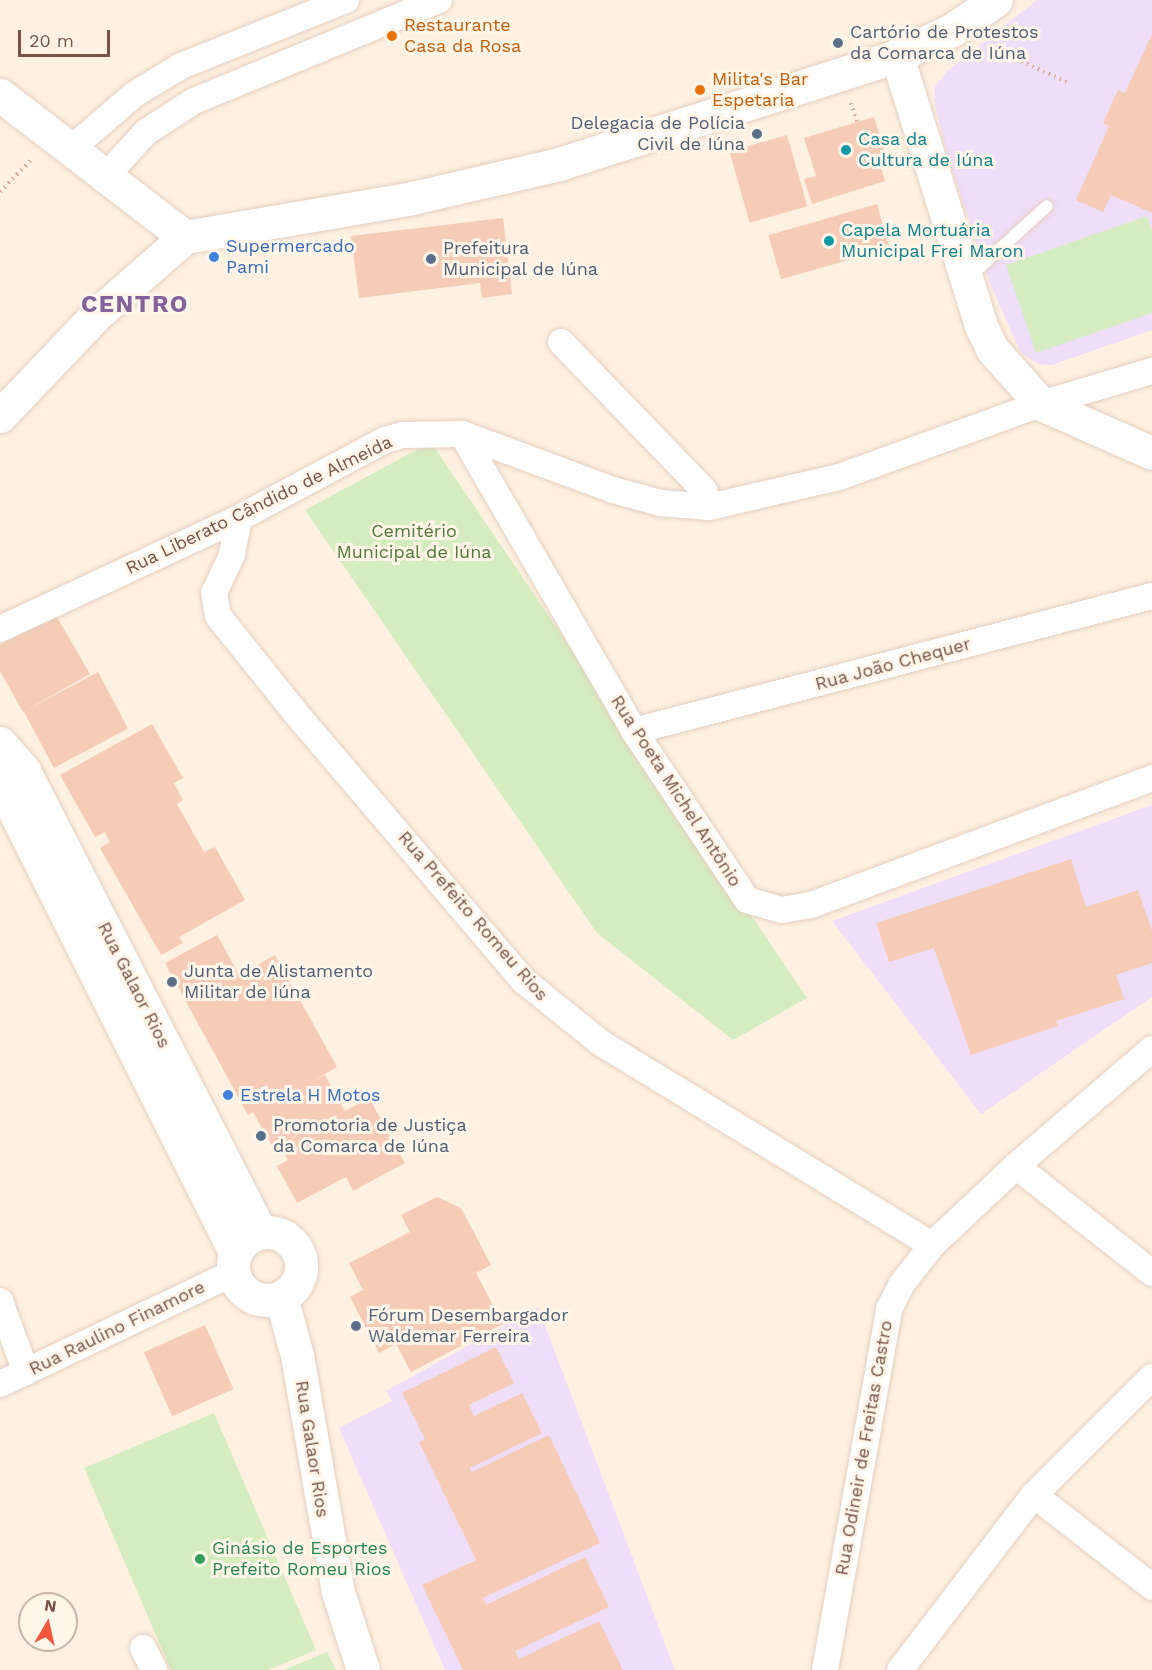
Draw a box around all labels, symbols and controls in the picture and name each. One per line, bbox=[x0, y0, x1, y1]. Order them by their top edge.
place label: Restaurante Casa da Rosa bbox=[404, 15, 522, 57]
scale bar bbox=[21, 18, 112, 56]
place label: Cartório de Protestos da Comarca de Iúna bbox=[850, 22, 1038, 64]
marker: Restaurante Casa da Rosa bbox=[385, 29, 399, 43]
text: 20 m bbox=[29, 30, 74, 51]
marker: Cartório de Protestos da Comarca de Iúna bbox=[831, 36, 845, 50]
place label: Milita's Bar Espetaria bbox=[712, 69, 808, 112]
marker: Milita's Bar Espetaria bbox=[693, 83, 707, 97]
place label: Delegacia de Polícia Civil de Iúna bbox=[570, 113, 745, 156]
marker: Delegacia de Polícia Civil de Iúna bbox=[750, 127, 764, 141]
place label: Casa da Cultura de Iúna bbox=[858, 129, 994, 172]
marker: Casa da Cultura de Iúna bbox=[839, 143, 853, 157]
place label: Capela Mortuária Municipal Frei Maron bbox=[841, 220, 1024, 262]
marker: Capela Mortuária Municipal Frei Maron bbox=[822, 234, 836, 248]
place label: Supermercado Pami bbox=[226, 236, 355, 278]
place label: Prefeitura Municipal de Iúna bbox=[443, 238, 599, 280]
marker: Supermercado Pami bbox=[207, 250, 221, 264]
marker: Prefeitura Municipal de Iúna bbox=[424, 252, 438, 266]
district label: CENTRO bbox=[81, 291, 189, 319]
street label: Rua Liberato Cândido de Almeida bbox=[122, 431, 396, 579]
park label: Cemitério Municipal de Iúna bbox=[336, 521, 492, 564]
street label: Rua João Chequer bbox=[812, 633, 974, 695]
street label: Rua Poeta Michel Antônio bbox=[605, 690, 747, 892]
street label: Rua Prefeito Romeu Rios bbox=[393, 827, 553, 1005]
street label: Rua Galaor Rios bbox=[93, 918, 175, 1052]
place label: Junta de Alistamento Militar de Iúna bbox=[184, 961, 374, 1004]
marker: Junta de Alistamento Militar de Iúna bbox=[165, 975, 179, 989]
place label: Estrela H Motos bbox=[240, 1084, 381, 1106]
marker: Estrela H Motos bbox=[221, 1088, 235, 1102]
place label: Promotoria de Justiça da Comarca de Iúna bbox=[273, 1115, 467, 1158]
marker: Promotoria de Justiça da Comarca de Iúna bbox=[254, 1129, 268, 1143]
street label: Rua Raulino Finamore bbox=[25, 1276, 209, 1380]
place label: Fórum Desembargador Waldemar Ferreira bbox=[368, 1305, 568, 1348]
street label: Rua Odineir de Freitas Castro bbox=[831, 1318, 897, 1578]
marker: Fórum Desembargador Waldemar Ferreira bbox=[349, 1319, 363, 1333]
street label: Rua Galaor Rios bbox=[290, 1378, 334, 1520]
place label: Ginásio de Esportes Prefeito Romeu Rios bbox=[212, 1538, 391, 1580]
marker: Ginásio de Esportes Prefeito Romeu Rios bbox=[193, 1552, 207, 1566]
north arrow bbox=[18, 1592, 78, 1652]
text: N bbox=[43, 1595, 58, 1616]

